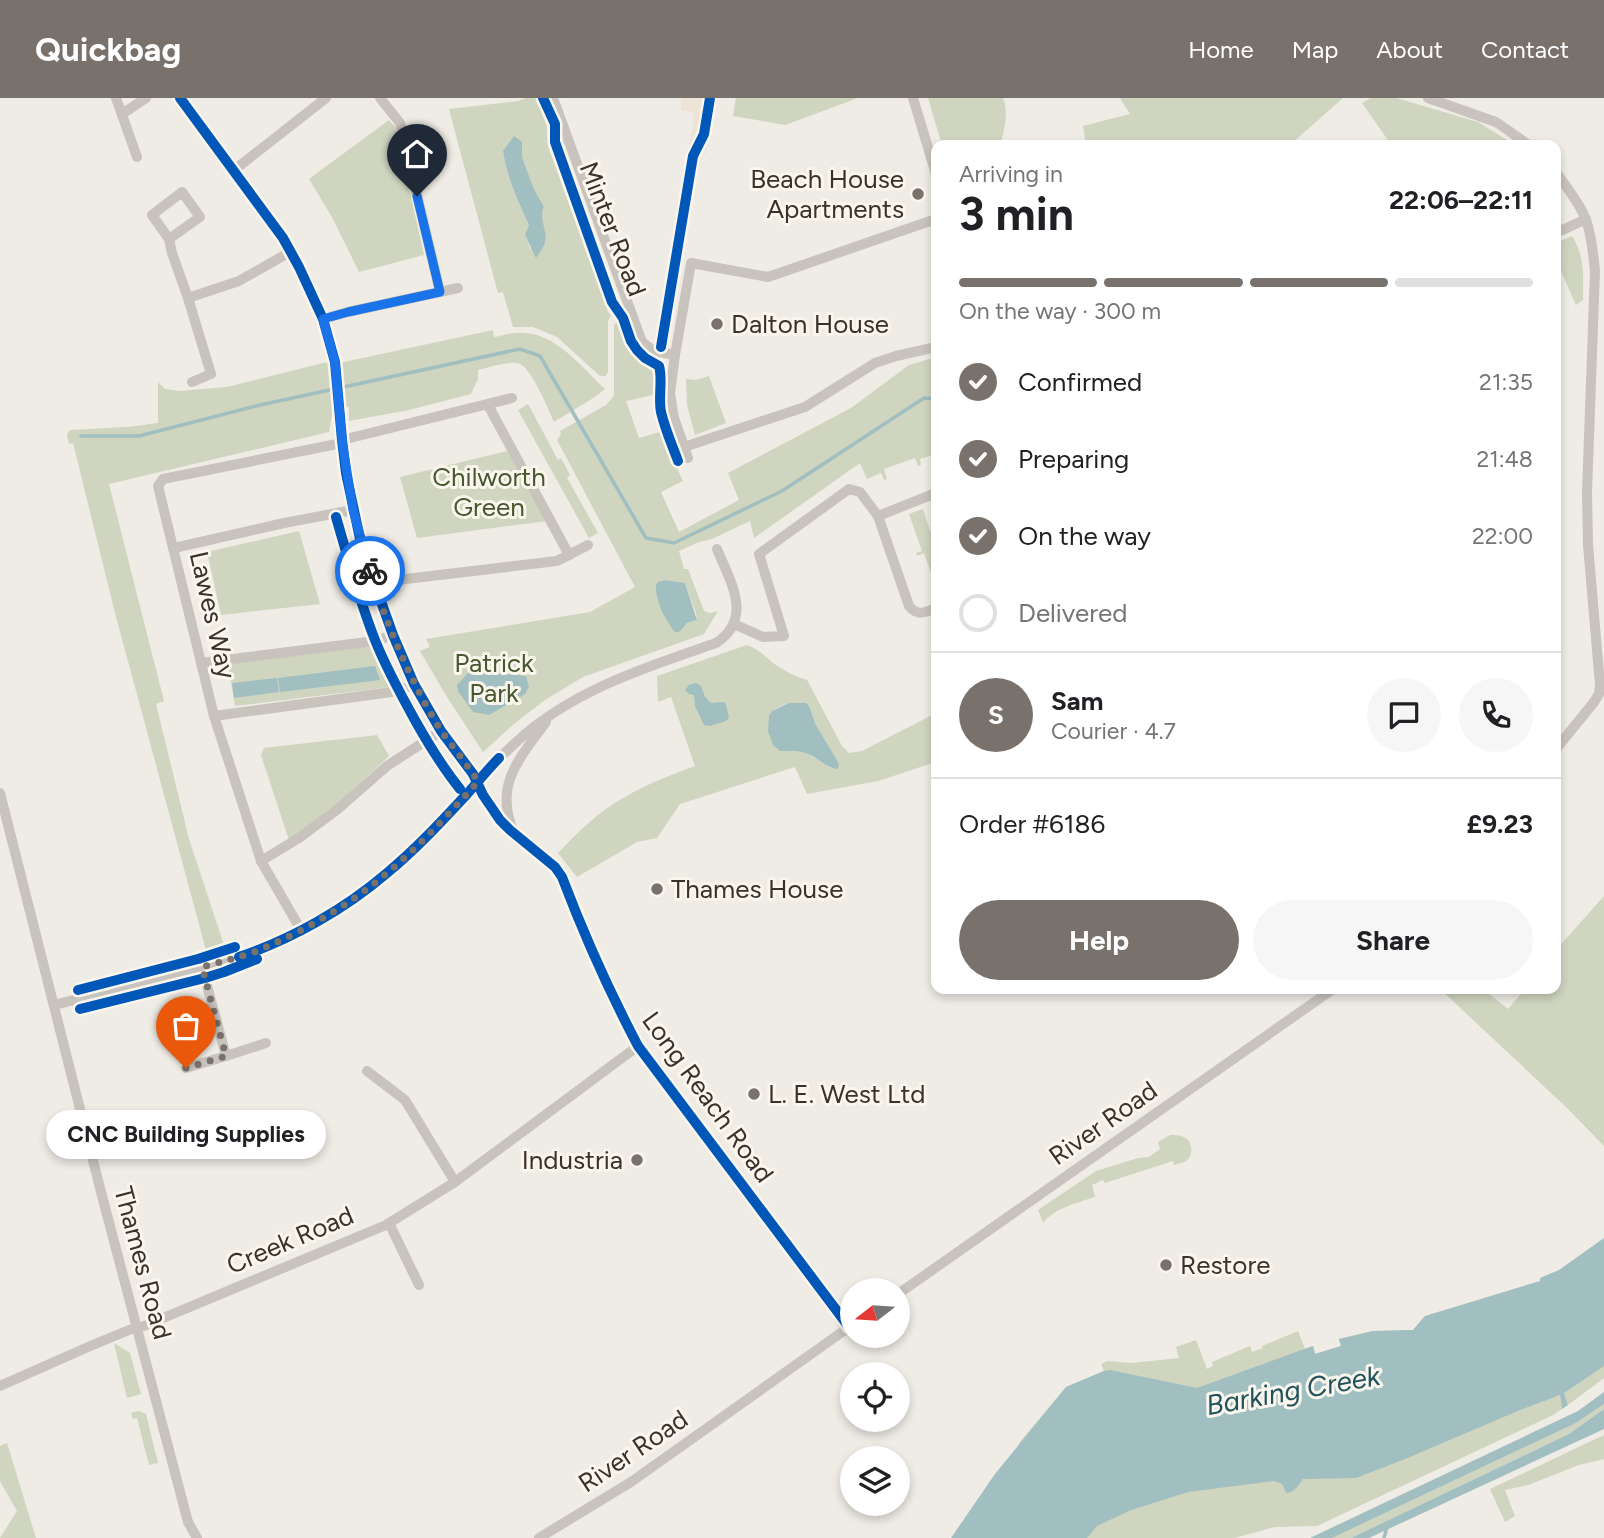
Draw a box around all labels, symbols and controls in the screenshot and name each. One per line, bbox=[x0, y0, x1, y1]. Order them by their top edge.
text: Quickbag bbox=[35, 30, 181, 69]
text: Home bbox=[1188, 35, 1254, 64]
text: Map bbox=[1292, 35, 1338, 64]
text: About bbox=[1376, 35, 1443, 64]
text: Contact bbox=[1481, 35, 1569, 64]
pin bbox=[387, 124, 447, 196]
icon: home bbox=[398, 135, 436, 173]
street label: Minter Road bbox=[573, 157, 653, 301]
text: Arriving in bbox=[959, 160, 1063, 188]
place label: Beach House Apartments bbox=[750, 163, 904, 225]
text: 22:06–22:11 bbox=[1389, 184, 1533, 216]
marker: Beach House Apartments bbox=[910, 186, 926, 202]
text: 3 min bbox=[959, 186, 1074, 242]
text: On the way · 300 m bbox=[959, 297, 1161, 325]
place label: Dalton House bbox=[731, 308, 889, 340]
marker: Dalton House bbox=[709, 316, 725, 332]
icon: check bbox=[959, 363, 997, 401]
text: Confirmed bbox=[1018, 366, 1142, 398]
text: 21:35 bbox=[1479, 368, 1533, 396]
icon: check bbox=[959, 440, 997, 478]
text: Preparing bbox=[1018, 443, 1129, 475]
text: 21:48 bbox=[1476, 445, 1533, 473]
park label: Chilworth Green bbox=[432, 461, 546, 523]
icon: check bbox=[959, 517, 997, 555]
text: On the way bbox=[1018, 520, 1151, 552]
text: 22:00 bbox=[1472, 522, 1533, 550]
courier bbox=[335, 536, 405, 606]
street label: Lawes Way bbox=[183, 548, 243, 682]
icon: bike bbox=[351, 552, 389, 590]
text: Delivered bbox=[1018, 597, 1127, 629]
park label: Patrick Park bbox=[454, 647, 534, 709]
button: chat bbox=[1367, 678, 1441, 752]
button: phone bbox=[1459, 678, 1533, 752]
text: Sam bbox=[1051, 685, 1103, 717]
text: S bbox=[988, 699, 1004, 731]
text: Courier · 4.7 bbox=[1051, 717, 1176, 745]
text: Order #6186 bbox=[959, 808, 1105, 840]
text: £9.23 bbox=[1466, 808, 1533, 840]
place label: Thames House bbox=[671, 873, 843, 905]
marker: Thames House bbox=[649, 881, 665, 897]
button: Help bbox=[959, 900, 1239, 980]
button: Share bbox=[1253, 900, 1533, 980]
pin bbox=[156, 996, 216, 1068]
street label: Long Reach Road bbox=[635, 1005, 781, 1189]
icon: bag bbox=[167, 1007, 205, 1045]
street label: River Road bbox=[1043, 1074, 1163, 1172]
place label: L. E. West Ltd bbox=[768, 1078, 926, 1110]
marker: L. E. West Ltd bbox=[746, 1086, 762, 1102]
callout: CNC Building Supplies bbox=[46, 1110, 326, 1159]
text: CNC Building Supplies bbox=[67, 1120, 305, 1148]
place label: Industria bbox=[522, 1144, 623, 1176]
marker: Industria bbox=[629, 1152, 645, 1168]
street label: Thames Road bbox=[107, 1183, 179, 1343]
street label: Creek Road bbox=[222, 1199, 358, 1281]
place label: Restore bbox=[1180, 1249, 1270, 1281]
marker: Restore bbox=[1158, 1257, 1174, 1273]
north arrow bbox=[840, 1278, 910, 1348]
map controls bbox=[840, 1278, 910, 1516]
water label: Barking Creek bbox=[1203, 1358, 1384, 1422]
button: locate bbox=[840, 1362, 910, 1432]
street label: River Road bbox=[572, 1403, 694, 1499]
button: layers bbox=[840, 1446, 910, 1516]

